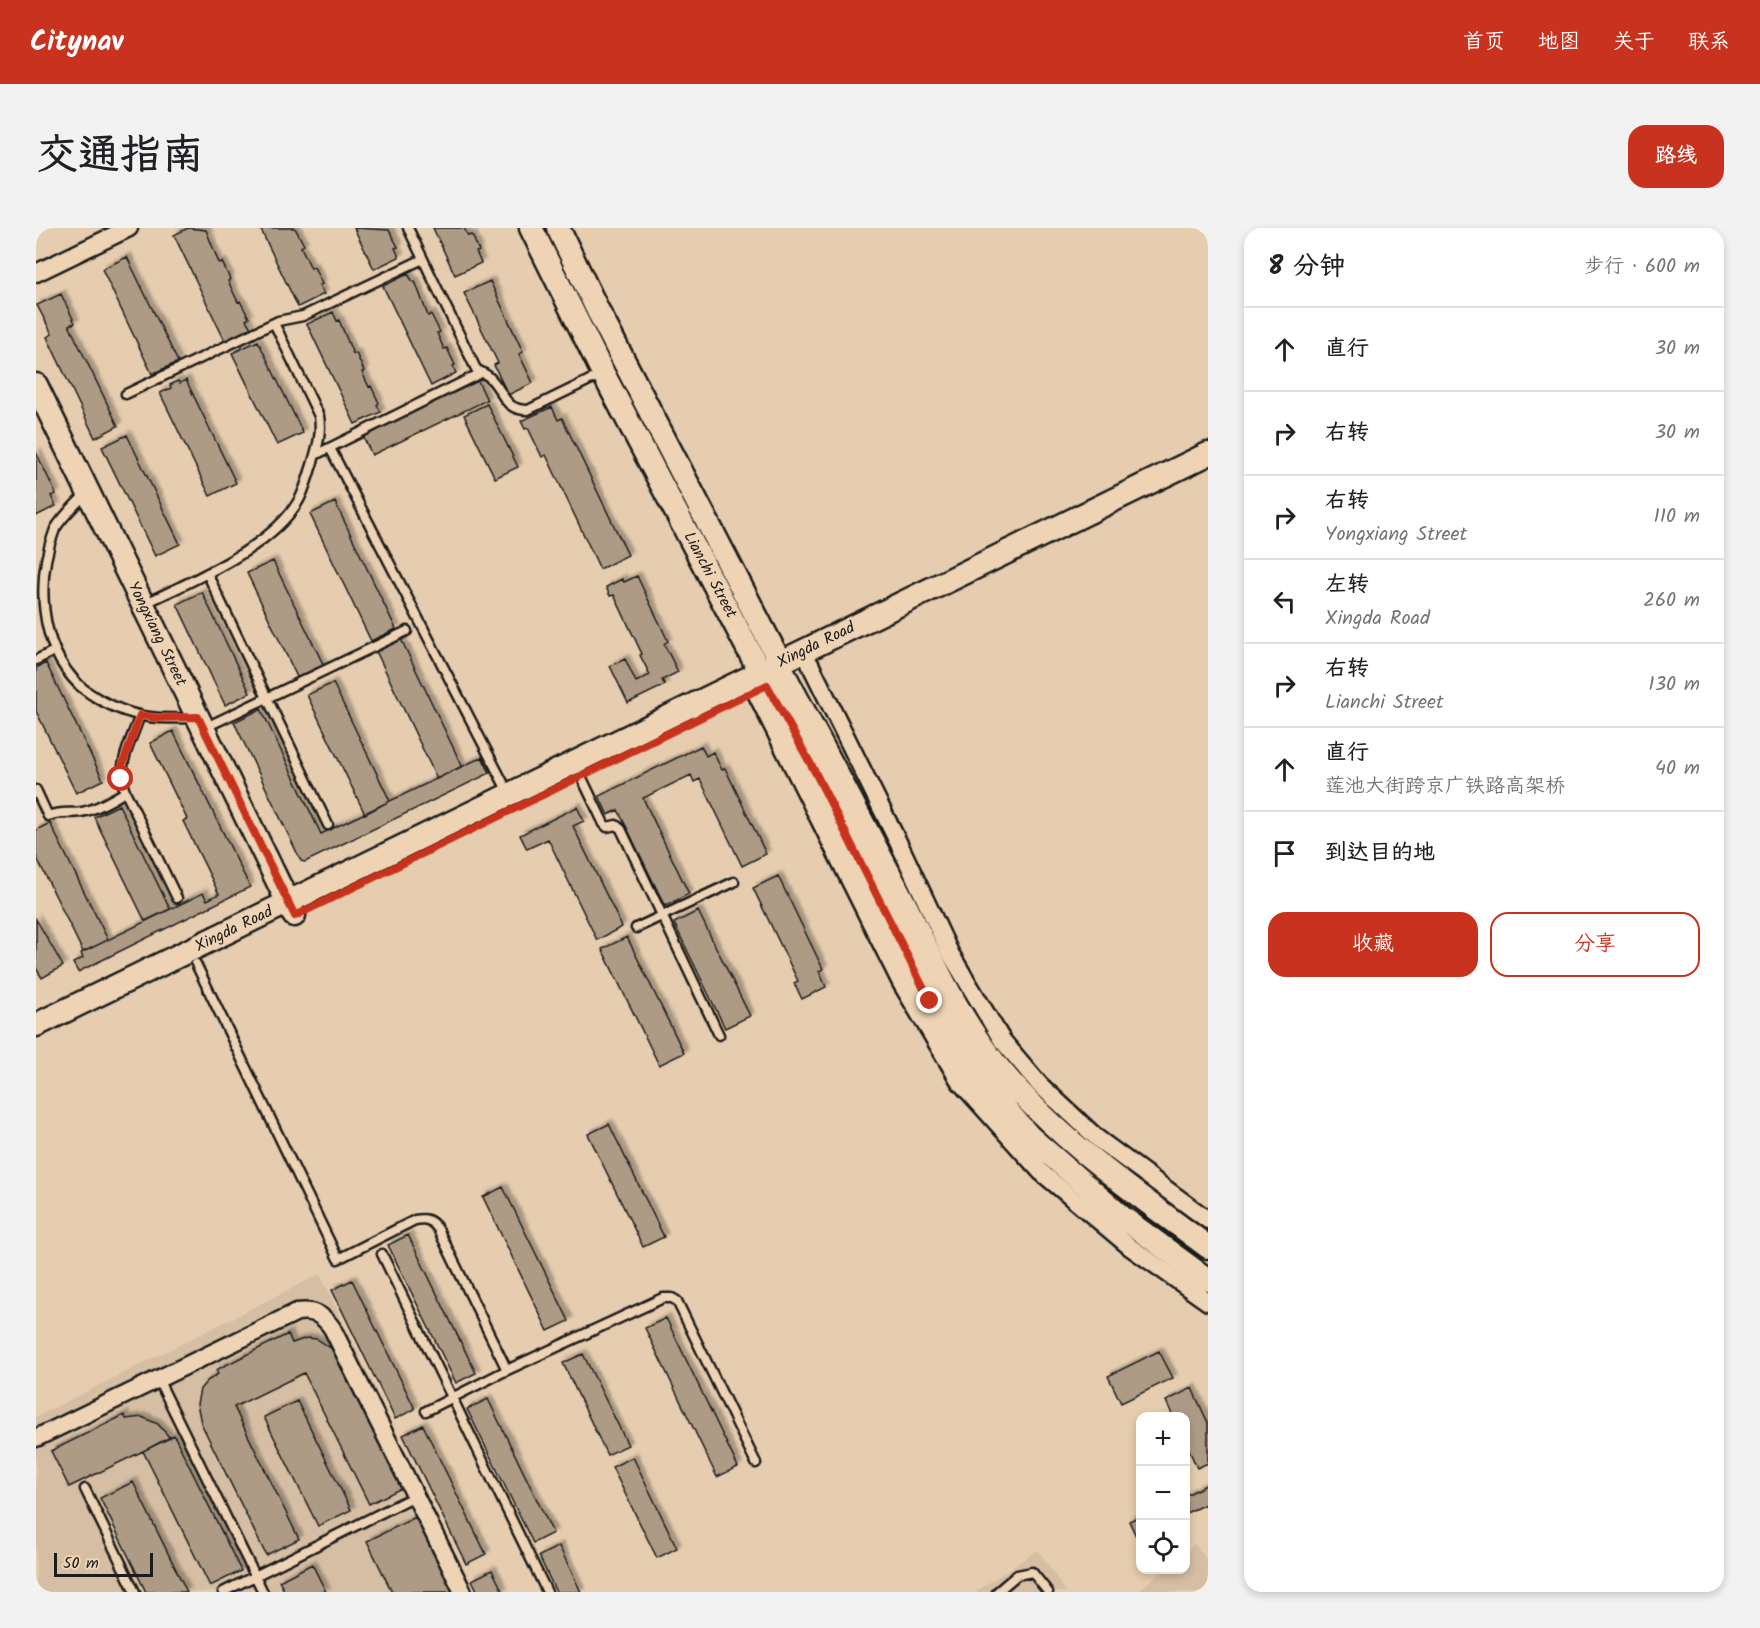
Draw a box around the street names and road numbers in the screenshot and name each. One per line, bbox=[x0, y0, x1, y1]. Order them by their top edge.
street label: Lianchi Street bbox=[677, 527, 744, 624]
street label: Yongxiang Street bbox=[121, 577, 194, 691]
street label: Xingda Road bbox=[773, 615, 860, 675]
street label: Xingda Road bbox=[191, 899, 278, 959]

